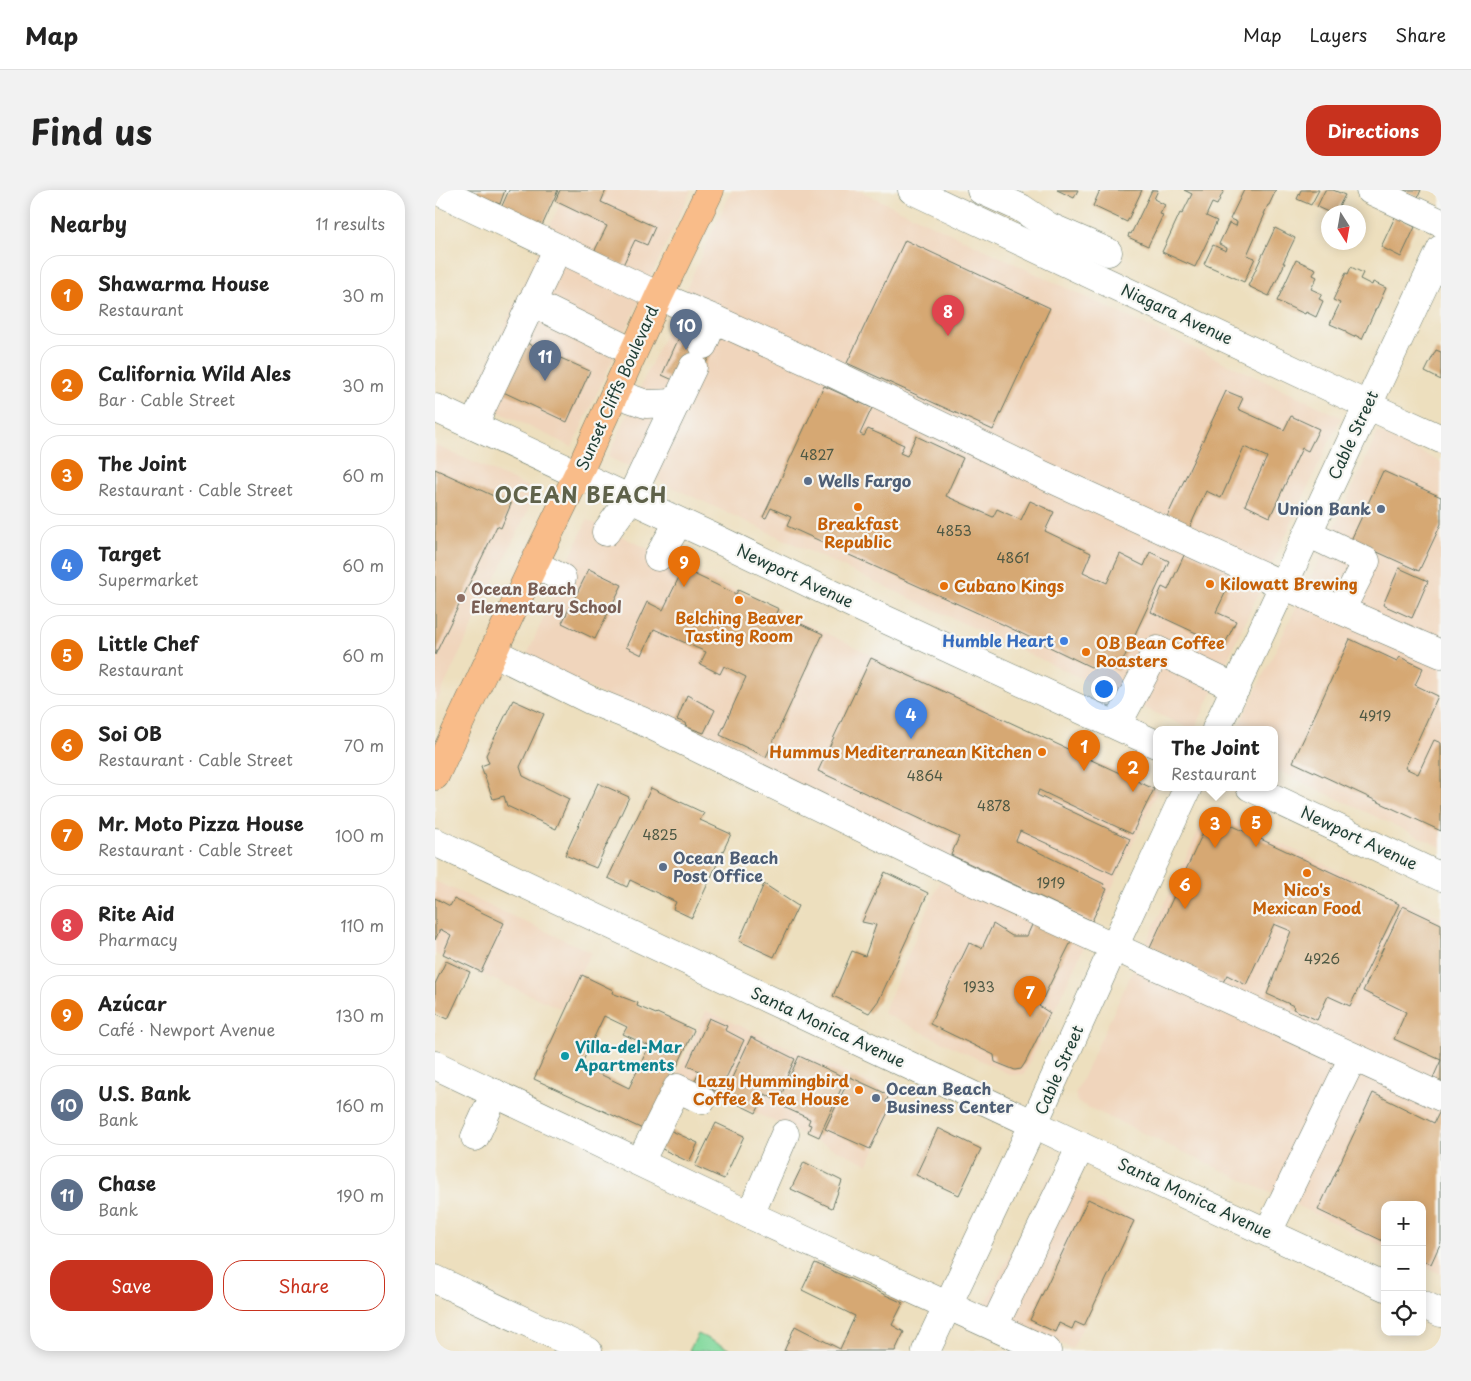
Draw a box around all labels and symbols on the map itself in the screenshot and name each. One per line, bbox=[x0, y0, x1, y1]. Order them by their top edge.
north arrow bbox=[1321, 205, 1366, 250]
street label: Niagara Avenue bbox=[1118, 277, 1237, 350]
pin: 8 bbox=[932, 295, 964, 336]
street label: Sunset Cliffs Boulevard bbox=[569, 301, 663, 474]
pin: 10 bbox=[670, 309, 702, 350]
pin: 11 bbox=[529, 340, 561, 381]
street label: Cable Street bbox=[1321, 386, 1383, 483]
house number: 4827 bbox=[800, 444, 834, 465]
place label: Wells Fargo bbox=[818, 468, 912, 492]
marker: Wells Fargo bbox=[802, 475, 814, 487]
district label: OCEAN BEACH bbox=[495, 478, 667, 510]
place label: Union Bank bbox=[1277, 496, 1371, 520]
marker: Breakfast Republic bbox=[852, 501, 864, 513]
marker: Union Bank bbox=[1375, 503, 1387, 515]
place label: Breakfast Republic bbox=[817, 511, 899, 553]
house number: 4853 bbox=[936, 520, 972, 541]
street label: Newport Avenue bbox=[733, 537, 858, 613]
pin: 9 bbox=[668, 546, 700, 587]
house number: 4861 bbox=[996, 547, 1030, 568]
place label: Kilowatt Brewing bbox=[1220, 571, 1358, 595]
place label: Cubano Kings bbox=[954, 573, 1064, 597]
place label: Ocean Beach Elementary School bbox=[471, 576, 622, 618]
marker: Kilowatt Brewing bbox=[1204, 578, 1216, 590]
marker: Cubano Kings bbox=[938, 580, 950, 592]
marker: Ocean Beach Elementary School bbox=[455, 592, 467, 604]
marker: Belching Beaver Tasting Room bbox=[733, 594, 745, 606]
place label: Belching Beaver Tasting Room bbox=[675, 605, 804, 647]
place label: Humble Heart bbox=[942, 628, 1054, 652]
place label: OB Bean Coffee Roasters bbox=[1096, 630, 1225, 672]
marker: Humble Heart bbox=[1058, 635, 1070, 647]
marker: OB Bean Coffee Roasters bbox=[1080, 646, 1092, 658]
your location bbox=[1091, 676, 1117, 702]
pin: 4 bbox=[895, 698, 927, 739]
house number: 4919 bbox=[1359, 705, 1391, 726]
pin: 1 bbox=[1068, 730, 1100, 771]
place label: Hummus Mediterranean Kitchen bbox=[769, 739, 1032, 763]
marker: Hummus Mediterranean Kitchen bbox=[1036, 746, 1048, 758]
pin: 2 bbox=[1117, 751, 1149, 792]
house number: 4864 bbox=[907, 765, 943, 786]
house number: 4878 bbox=[977, 795, 1011, 816]
street label: Newport Avenue bbox=[1297, 799, 1422, 875]
pin: 5 bbox=[1240, 806, 1272, 847]
pin: 3 bbox=[1199, 807, 1231, 848]
house number: 4825 bbox=[642, 824, 678, 845]
place label: Ocean Beach Post Office bbox=[673, 845, 778, 887]
marker: Ocean Beach Post Office bbox=[657, 861, 669, 873]
marker: Nico's Mexican Food bbox=[1301, 867, 1313, 879]
pin: 6 bbox=[1169, 868, 1201, 909]
house number: 1919 bbox=[1037, 872, 1065, 893]
place label: Nico's Mexican Food bbox=[1253, 877, 1361, 919]
house number: 4926 bbox=[1304, 948, 1340, 969]
house number: 1933 bbox=[963, 976, 995, 997]
pin: 7 bbox=[1014, 976, 1046, 1017]
street label: Santa Monica Avenue bbox=[747, 980, 910, 1073]
street label: Cable Street bbox=[1028, 1020, 1089, 1118]
place label: Villa-del-Mar Apartments bbox=[575, 1034, 683, 1076]
marker: Villa-del-Mar Apartments bbox=[559, 1050, 571, 1062]
place label: Lazy Hummingbird Coffee & Tea House bbox=[693, 1068, 849, 1110]
place label: Ocean Beach Business Center bbox=[886, 1076, 1014, 1118]
marker: Lazy Hummingbird Coffee & Tea House bbox=[853, 1084, 865, 1096]
marker: Ocean Beach Business Center bbox=[870, 1092, 882, 1104]
street label: Santa Monica Avenue bbox=[1114, 1151, 1277, 1244]

